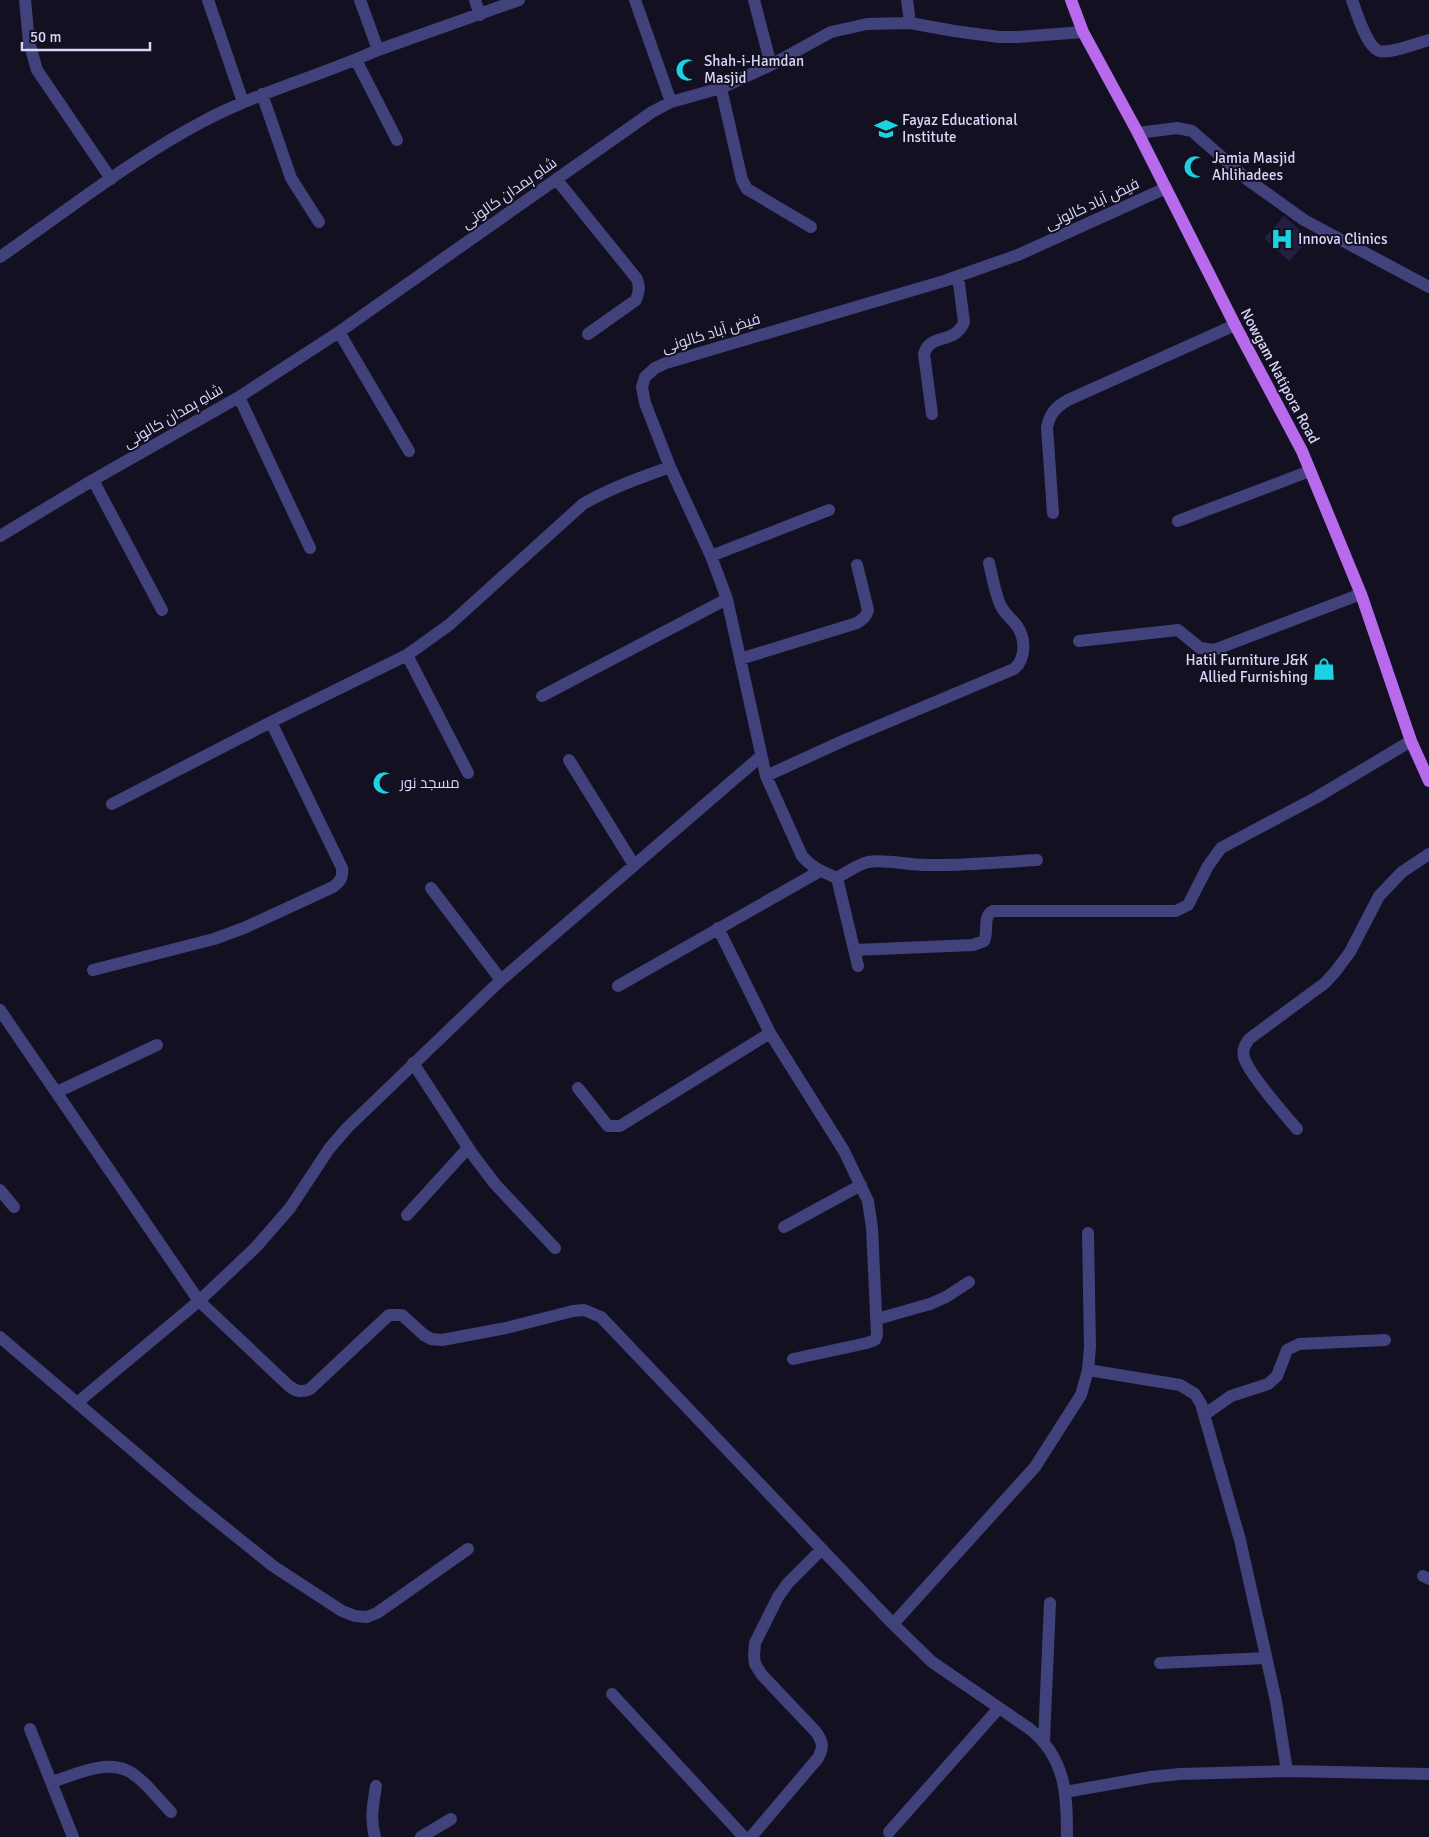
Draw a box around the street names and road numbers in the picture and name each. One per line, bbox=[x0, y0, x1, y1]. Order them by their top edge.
street label: شاہِ ہمدان کالونی bbox=[458, 153, 561, 233]
street label: فیض آباد کالونی bbox=[1042, 174, 1142, 235]
street label: Nowgam Natipora Road bbox=[1237, 305, 1323, 447]
street label: فیض آباد کالونی bbox=[660, 309, 763, 357]
street label: شاہِ ہمدان کالونی bbox=[120, 380, 227, 453]

